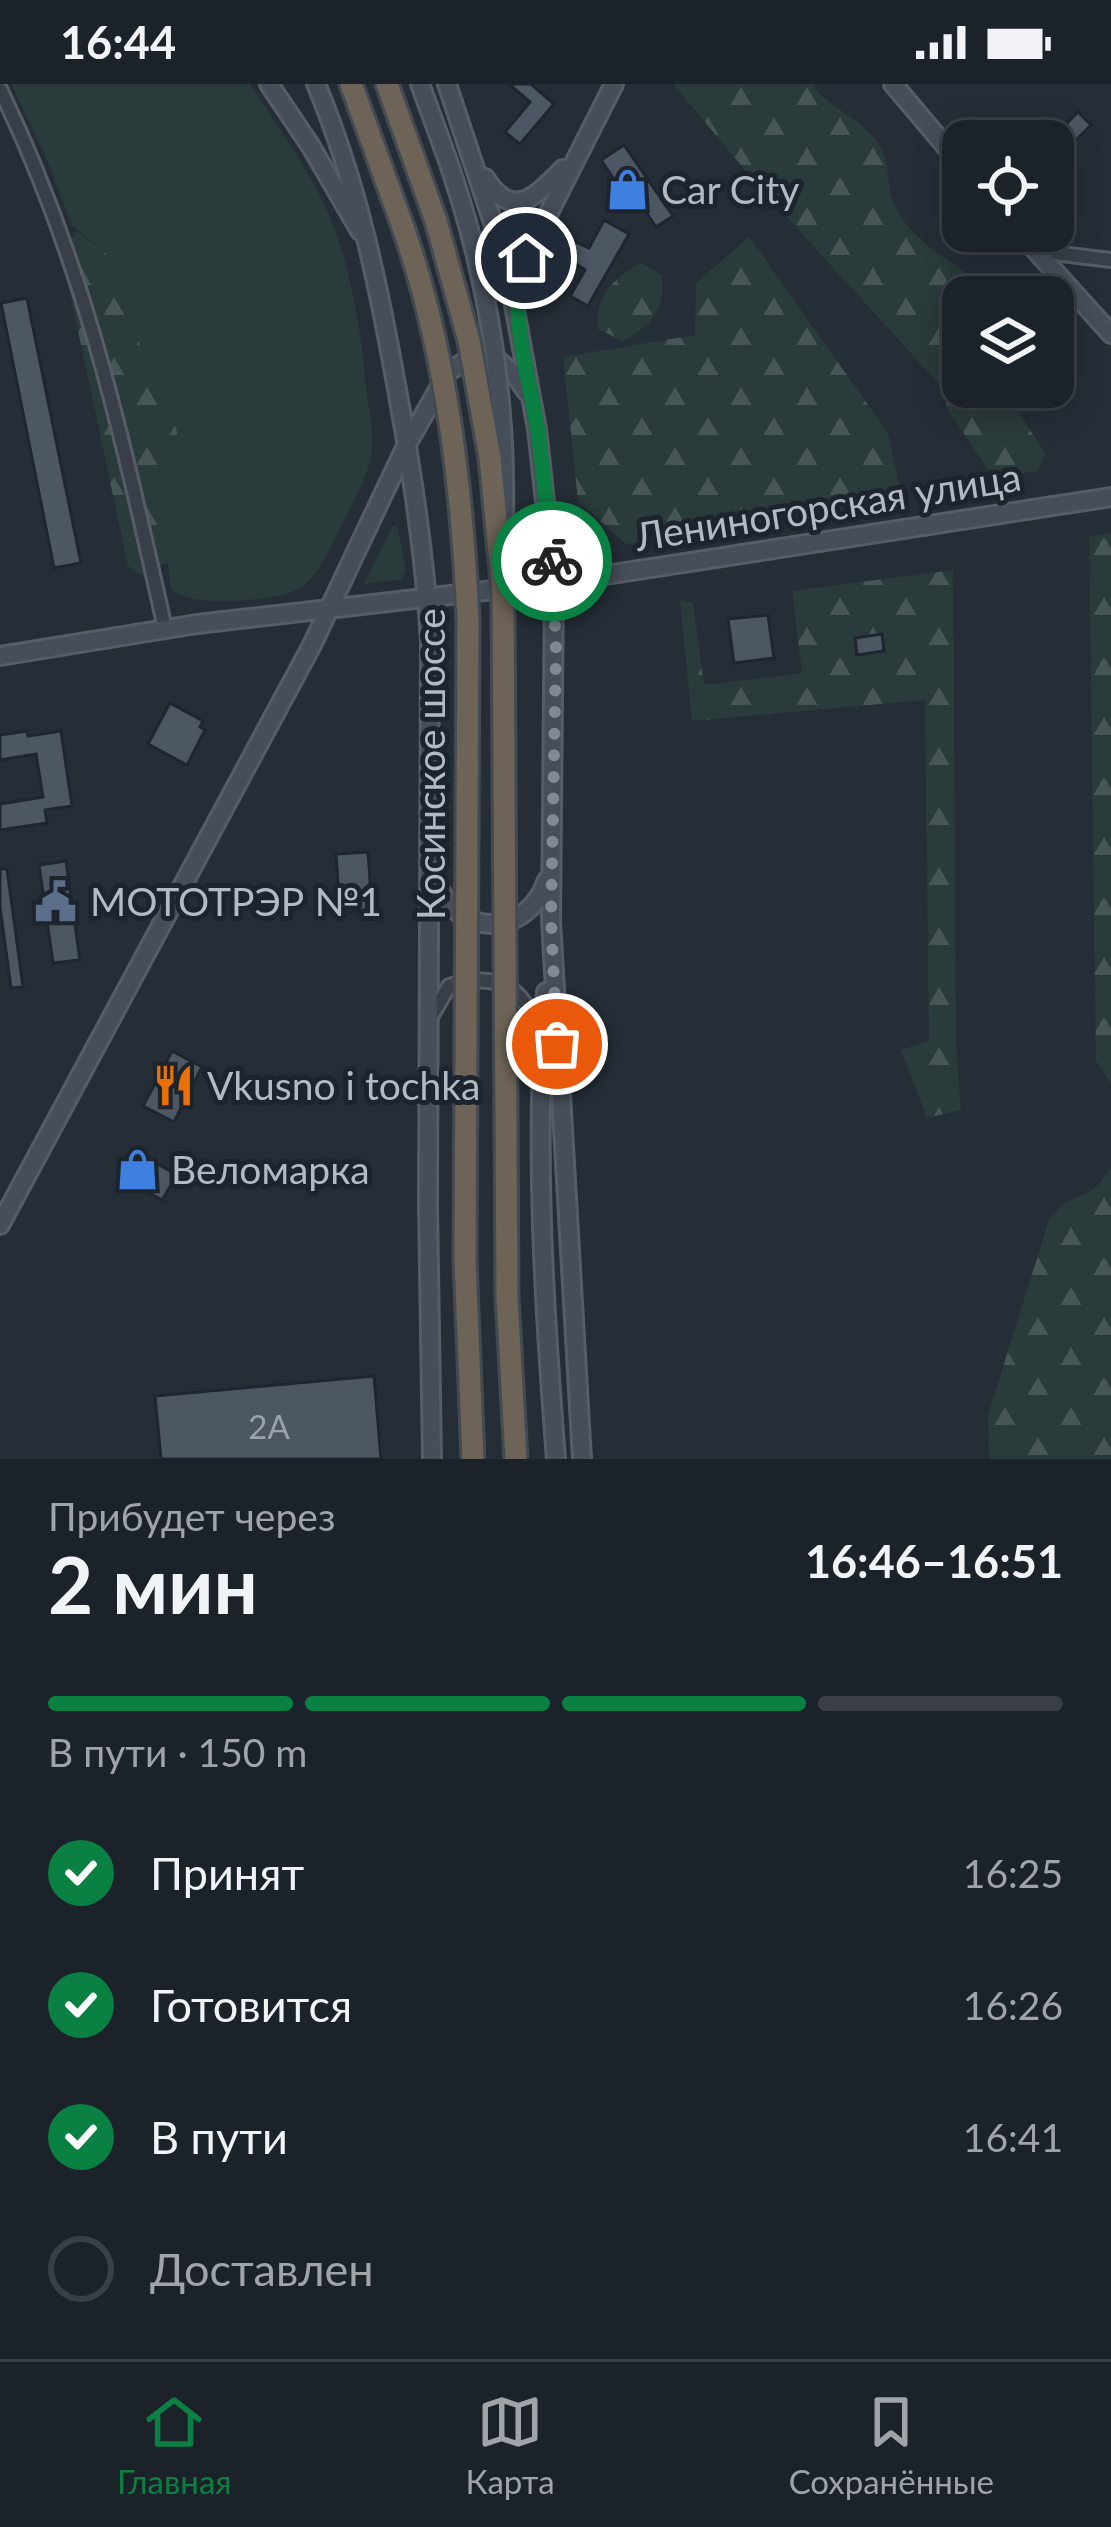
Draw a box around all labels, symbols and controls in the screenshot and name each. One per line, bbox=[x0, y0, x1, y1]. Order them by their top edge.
text: 16:44 bbox=[60, 15, 176, 69]
map controls bbox=[942, 120, 1074, 408]
button: locate bbox=[942, 120, 1074, 252]
place label: Car City bbox=[661, 166, 799, 212]
shop icon: Car City bbox=[604, 167, 650, 213]
pin bbox=[475, 207, 577, 309]
icon: home bbox=[493, 225, 559, 291]
button: layers bbox=[942, 276, 1074, 408]
street label: Лениногорская улица bbox=[631, 453, 1024, 559]
courier bbox=[492, 501, 612, 621]
icon: bike bbox=[519, 528, 585, 594]
street label: Косинское шоссе bbox=[407, 608, 453, 920]
place label: МОТОТРЭР №1 bbox=[90, 878, 382, 924]
public building icon: МОТОТРЭР №1 bbox=[33, 879, 79, 925]
pin bbox=[506, 993, 608, 1095]
icon: bag bbox=[524, 1011, 590, 1077]
place label: Vkusno i tochka bbox=[207, 1062, 481, 1108]
restaurant icon: Vkusno i tochka bbox=[150, 1063, 196, 1109]
place label: Веломарка bbox=[171, 1146, 370, 1192]
shop icon: Веломарка bbox=[114, 1147, 160, 1193]
house number: 2А bbox=[248, 1406, 290, 1446]
text: Прибудет через bbox=[48, 1493, 335, 1539]
text: 16:46–16:51 bbox=[805, 1534, 1063, 1588]
text: 2 мин bbox=[48, 1537, 258, 1631]
text: В пути · 150 m bbox=[48, 1729, 307, 1775]
icon: check bbox=[48, 1840, 114, 1906]
text: Принят bbox=[150, 1846, 304, 1900]
text: 16:25 bbox=[963, 1850, 1063, 1896]
icon: check bbox=[48, 1972, 114, 2038]
text: Готовится bbox=[150, 1978, 352, 2032]
text: 16:26 bbox=[963, 1982, 1063, 2028]
icon: check bbox=[48, 2104, 114, 2170]
text: В пути bbox=[150, 2110, 288, 2164]
text: 16:41 bbox=[963, 2114, 1063, 2160]
text: Доставлен bbox=[150, 2242, 374, 2296]
tab: Главная bbox=[117, 2389, 232, 2501]
tab: Карта bbox=[466, 2389, 555, 2501]
tab: Сохранённые bbox=[789, 2389, 994, 2501]

